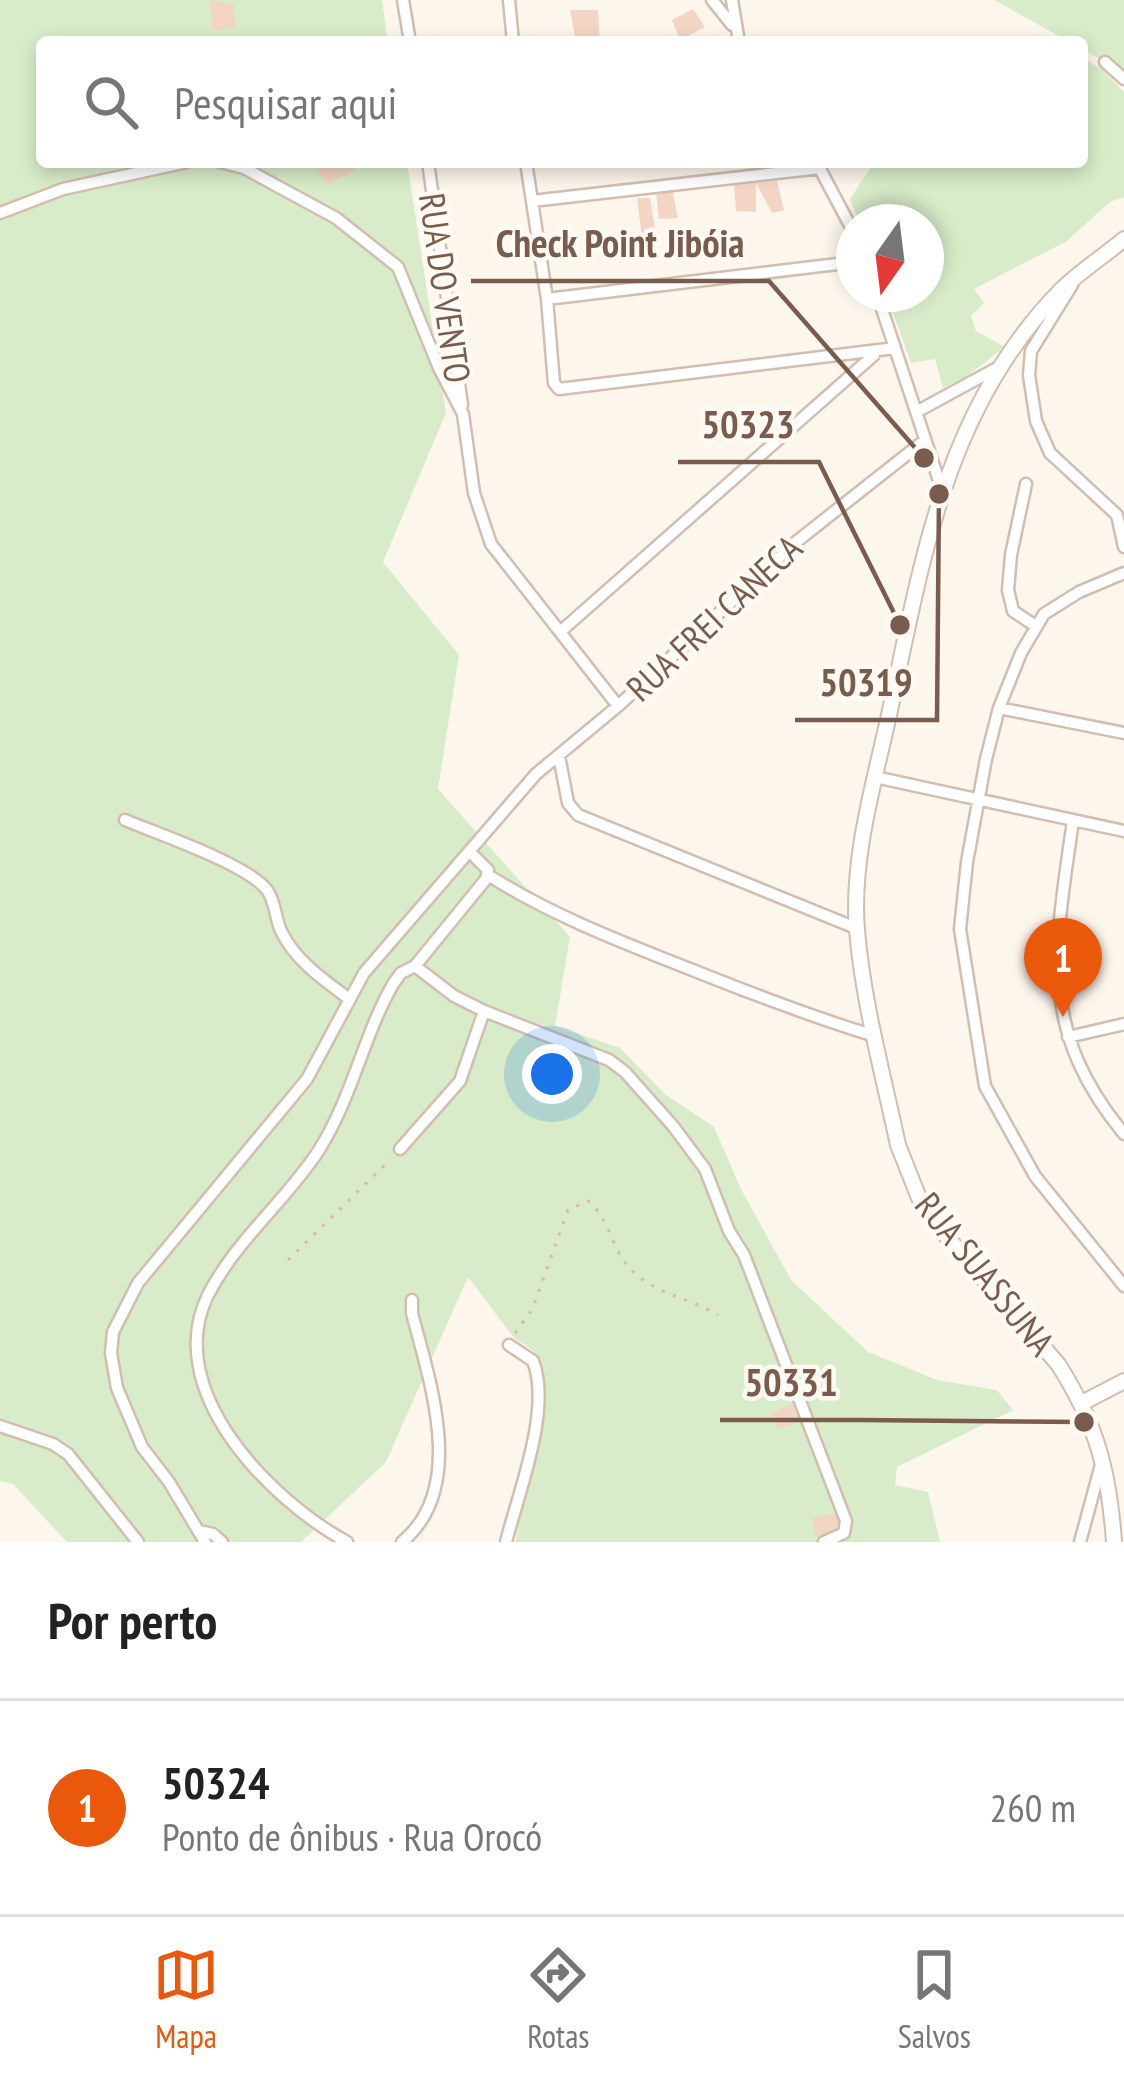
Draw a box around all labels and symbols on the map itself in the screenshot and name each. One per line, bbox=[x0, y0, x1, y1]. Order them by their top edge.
street label: RUA DO VENTO bbox=[409, 190, 482, 386]
north arrow bbox=[836, 204, 944, 312]
callout: Check Point Jibóia bbox=[471, 206, 769, 281]
text: Check Point Jibóia bbox=[496, 217, 744, 268]
callout: 50323 bbox=[678, 387, 819, 462]
text: 50323 bbox=[701, 398, 795, 449]
street label: RUA FREI CANECA bbox=[616, 524, 811, 711]
callout: 50319 bbox=[795, 645, 937, 720]
text: 50319 bbox=[819, 656, 913, 707]
pin: 1 bbox=[1024, 918, 1102, 1017]
your location bbox=[522, 1044, 582, 1104]
street label: RUA SUASSUNA bbox=[905, 1182, 1066, 1365]
callout: 50331 bbox=[720, 1345, 861, 1420]
text: 50331 bbox=[744, 1356, 838, 1407]

